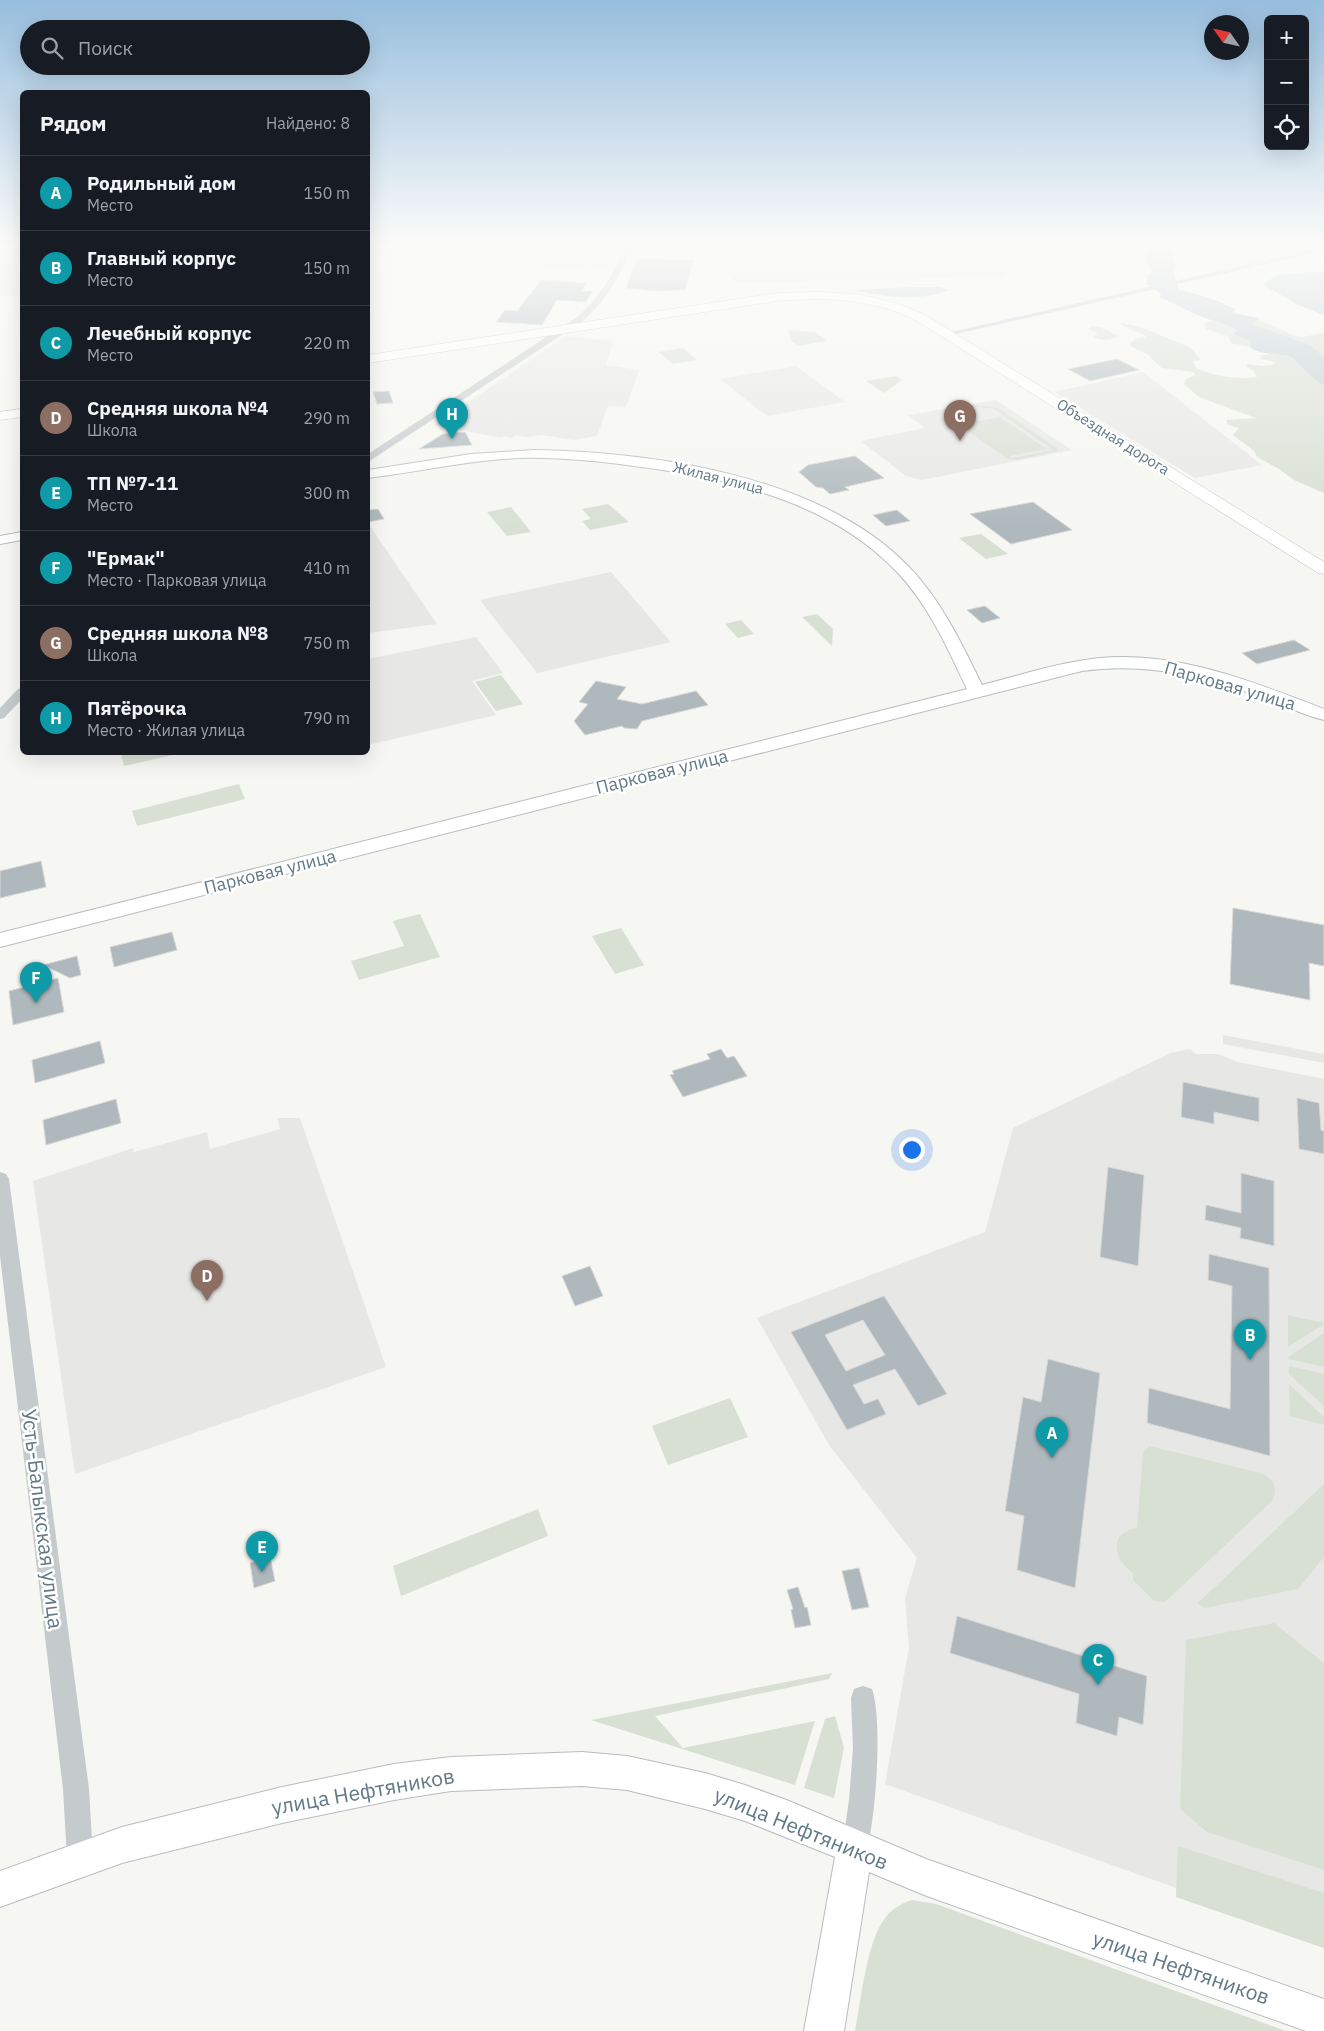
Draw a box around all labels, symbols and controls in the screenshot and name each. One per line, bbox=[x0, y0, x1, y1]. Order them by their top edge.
north arrow bbox=[1204, 15, 1249, 60]
map controls bbox=[1264, 15, 1309, 150]
button: + bbox=[1264, 15, 1309, 60]
search box bbox=[20, 20, 370, 75]
icon: search bbox=[38, 34, 66, 62]
text: Поиск bbox=[78, 36, 133, 60]
button: − bbox=[1264, 60, 1309, 105]
button: locate bbox=[1264, 105, 1309, 150]
text: Рядом bbox=[40, 109, 107, 137]
text: Найдено: 8 bbox=[266, 113, 350, 133]
text: Родильный дом bbox=[87, 171, 236, 195]
text: A bbox=[51, 183, 61, 203]
text: 150 m bbox=[303, 183, 350, 203]
text: Место bbox=[87, 195, 133, 215]
text: Главный корпус bbox=[87, 246, 236, 270]
text: B bbox=[51, 258, 61, 278]
text: 150 m bbox=[303, 258, 350, 278]
text: Место bbox=[87, 270, 133, 290]
text: Лечебный корпус bbox=[87, 321, 252, 345]
text: C bbox=[51, 333, 61, 353]
text: 220 m bbox=[303, 333, 350, 353]
text: Место bbox=[87, 345, 133, 365]
street label: Объездная дорога bbox=[1053, 394, 1173, 479]
text: Средняя школа №4 bbox=[87, 396, 269, 420]
pin: H bbox=[436, 398, 468, 439]
pin: G bbox=[944, 400, 976, 441]
text: D bbox=[50, 408, 62, 428]
text: 290 m bbox=[303, 408, 350, 428]
text: Школа bbox=[87, 420, 137, 440]
street label: Жилая улица bbox=[671, 457, 766, 498]
text: ТП №7-11 bbox=[87, 471, 178, 495]
text: E bbox=[51, 483, 61, 503]
text: 300 m bbox=[303, 483, 350, 503]
text: Место bbox=[87, 495, 133, 515]
text: "Ермак" bbox=[87, 546, 165, 570]
text: F bbox=[51, 558, 61, 578]
text: 410 m bbox=[303, 558, 350, 578]
text: Место · Парковая улица bbox=[87, 570, 266, 590]
text: Средняя школа №8 bbox=[87, 621, 269, 645]
text: G bbox=[50, 633, 62, 653]
text: 750 m bbox=[303, 633, 350, 653]
text: Школа bbox=[87, 645, 137, 665]
street label: Парковая улица bbox=[1162, 656, 1299, 715]
text: Пятёрочка bbox=[87, 696, 187, 720]
text: H bbox=[50, 708, 62, 728]
text: 790 m bbox=[303, 708, 350, 728]
text: Место · Жилая улица bbox=[87, 720, 245, 740]
street label: Парковая улица bbox=[593, 744, 731, 799]
street label: Парковая улица bbox=[201, 844, 339, 899]
pin: F bbox=[20, 962, 52, 1003]
your location bbox=[899, 1137, 925, 1163]
pin: D bbox=[191, 1260, 223, 1301]
pin: B bbox=[1234, 1319, 1266, 1360]
street label: Усть-Балыкская улица bbox=[16, 1407, 70, 1630]
pin: A bbox=[1036, 1417, 1068, 1458]
pin: E bbox=[246, 1531, 278, 1572]
pin: C bbox=[1082, 1644, 1114, 1685]
street label: улица Нефтяников bbox=[269, 1761, 457, 1821]
street label: улица Нефтяников bbox=[710, 1780, 893, 1876]
street label: улица Нефтяников bbox=[1089, 1924, 1274, 2010]

